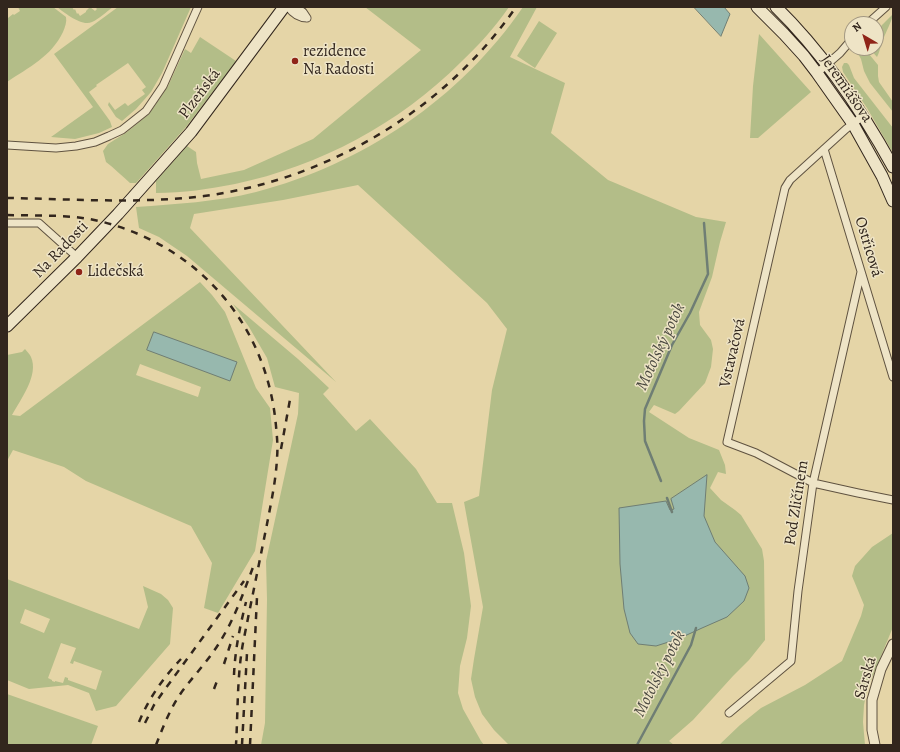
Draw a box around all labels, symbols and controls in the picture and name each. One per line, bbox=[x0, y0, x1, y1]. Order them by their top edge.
north arrow bbox=[844, 16, 884, 56]
text: N bbox=[849, 19, 865, 35]
place label: rezidence Na Radosti bbox=[303, 42, 375, 80]
street label: Jeremiášova bbox=[816, 51, 876, 127]
marker: rezidence Na Radosti bbox=[290, 56, 300, 66]
street label: Plzeňská bbox=[175, 65, 225, 123]
street label: Ostřicová bbox=[850, 215, 886, 279]
street label: Na Radosti bbox=[29, 218, 93, 282]
place label: Lidečská bbox=[87, 262, 144, 282]
marker: Lidečská bbox=[74, 267, 84, 277]
water label: Motolský potok bbox=[632, 300, 690, 394]
street label: Vstavačová bbox=[716, 317, 750, 389]
street label: Pod Zličínem bbox=[781, 459, 813, 547]
water label: Motolský potok bbox=[630, 628, 690, 720]
street label: Sárská bbox=[851, 655, 881, 701]

